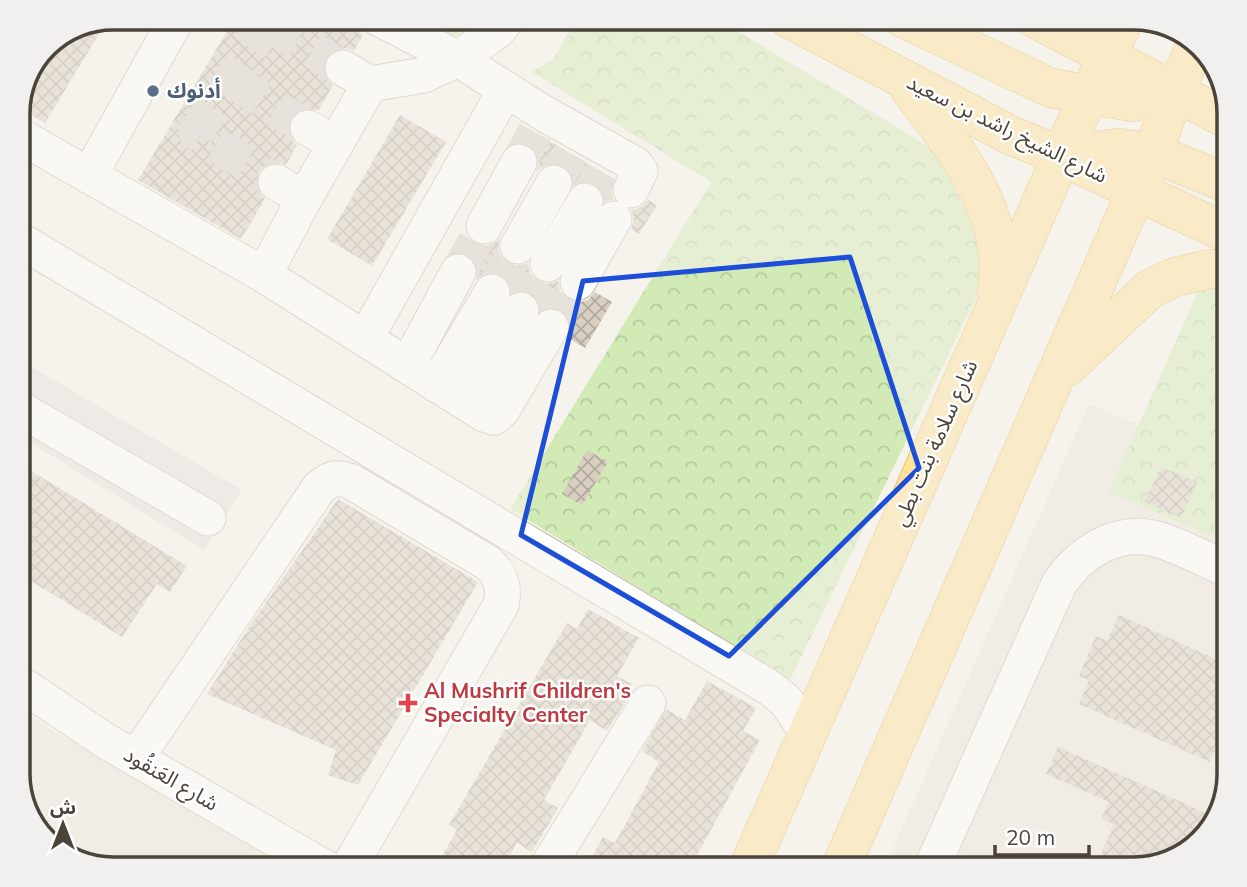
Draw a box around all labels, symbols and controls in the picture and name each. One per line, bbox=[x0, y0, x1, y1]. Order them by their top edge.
street label: شارع الشيخ راشد بن سعيد bbox=[902, 68, 1112, 191]
place label: أدنوك bbox=[167, 77, 221, 103]
marker: أدنوك bbox=[145, 83, 161, 99]
street label: شارع سلامة بنت بطي bbox=[886, 355, 986, 531]
place label: Al Mushrif Children's Specialty Center bbox=[424, 677, 631, 727]
marker: Al Mushrif Children's Specialty Center bbox=[398, 693, 418, 713]
street label: شارع العَنقُود bbox=[118, 741, 224, 818]
north arrow bbox=[28, 789, 98, 859]
text: ش bbox=[50, 795, 76, 819]
scale bar bbox=[995, 814, 1090, 858]
text: 20 m bbox=[1006, 824, 1055, 850]

